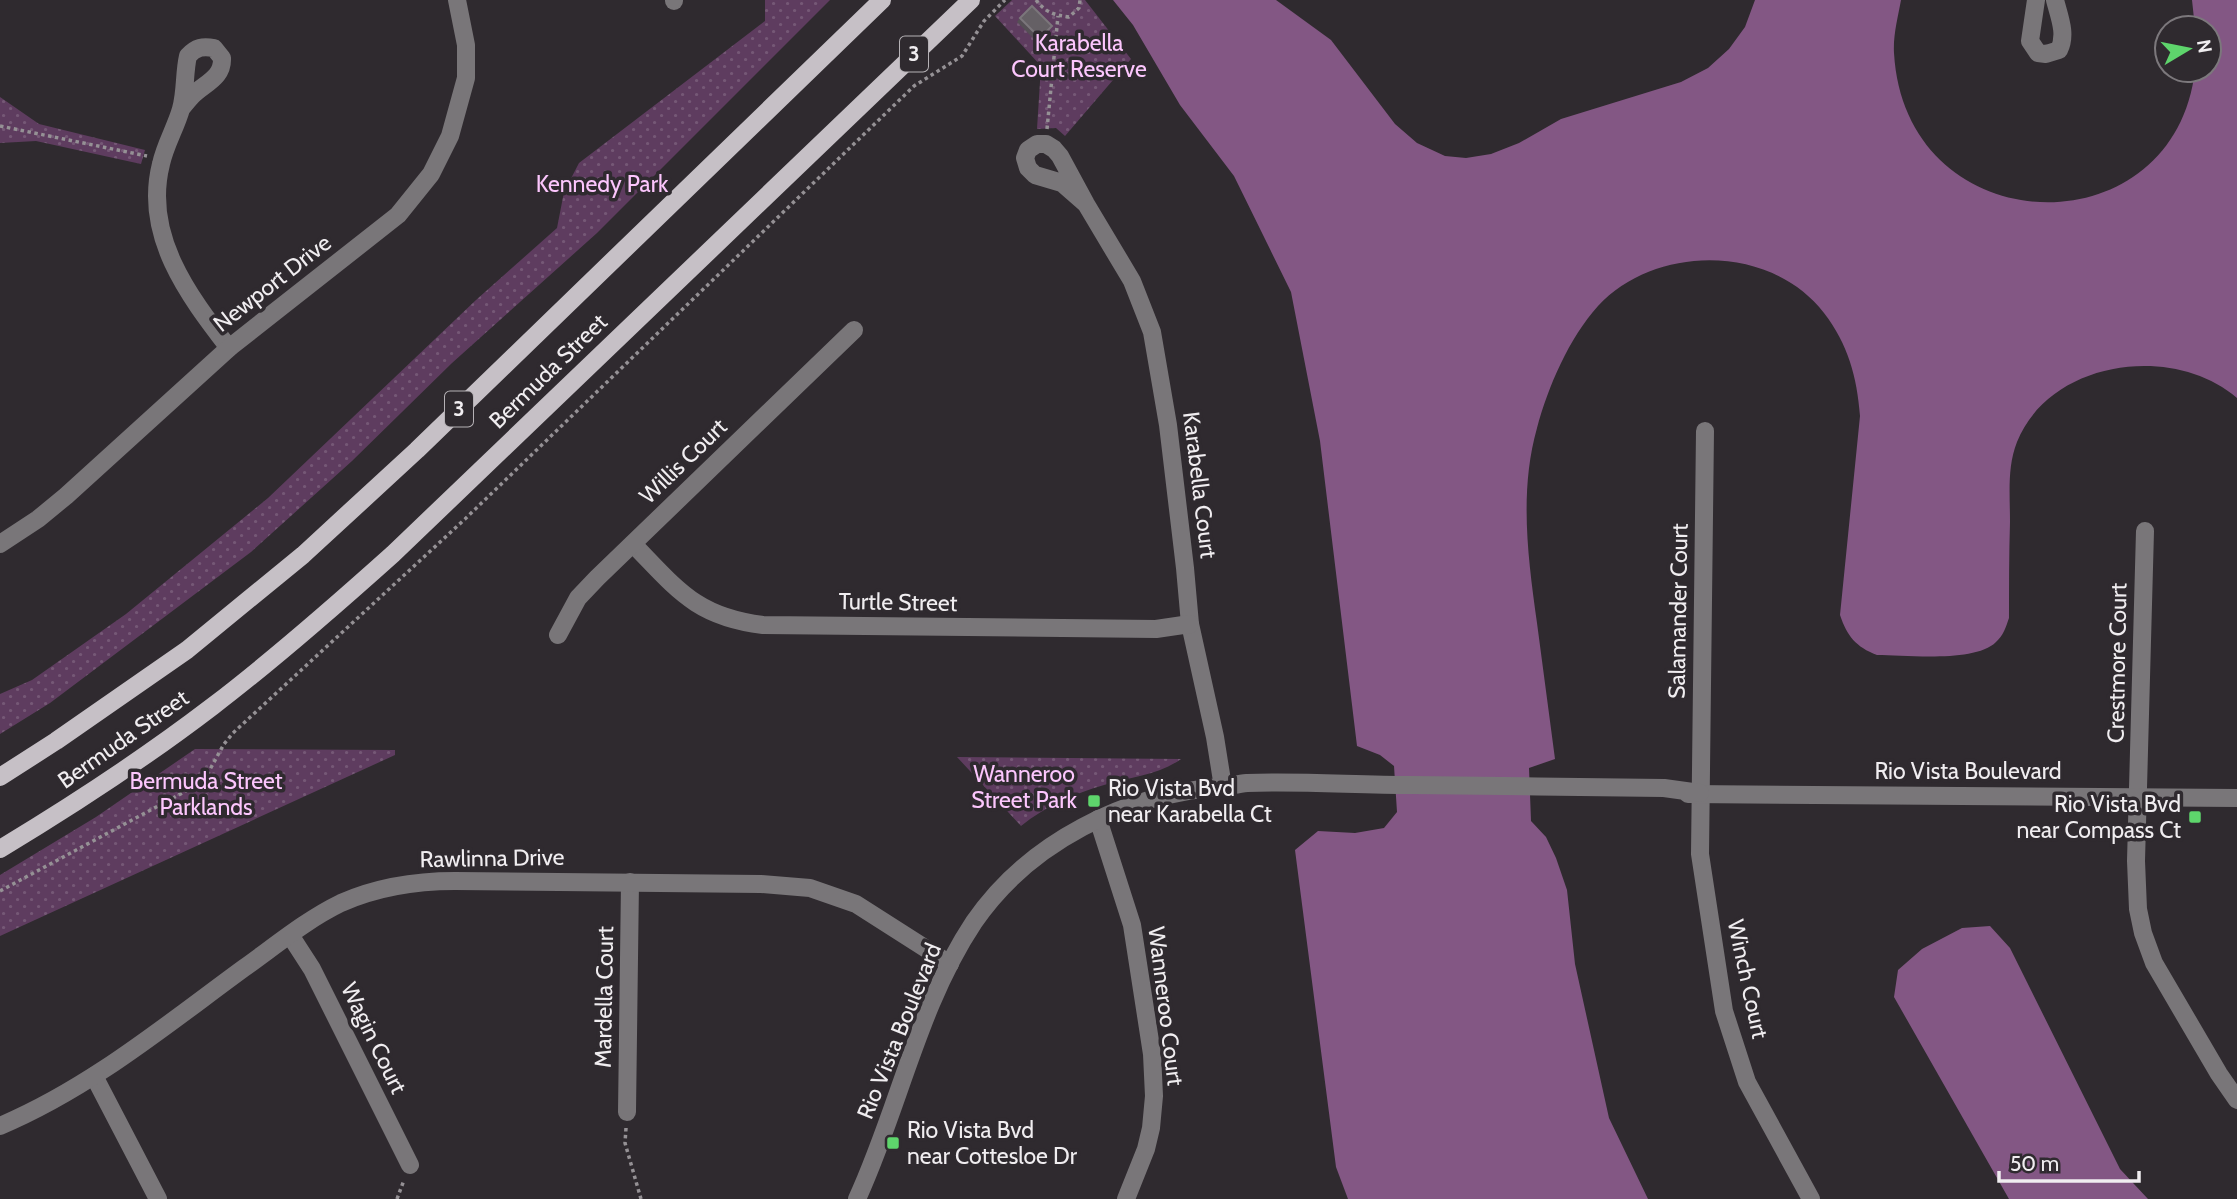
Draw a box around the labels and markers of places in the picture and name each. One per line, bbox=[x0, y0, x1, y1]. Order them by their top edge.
place label: Rio Vista Bvd near Karabella Ct bbox=[1108, 774, 1272, 828]
place label: Rio Vista Bvd near Compass Ct bbox=[2016, 790, 2181, 844]
marker: Rio Vista Bvd near Karabella Ct bbox=[1086, 793, 1102, 809]
marker: Rio Vista Bvd near Compass Ct bbox=[2187, 809, 2203, 825]
place label: Rio Vista Bvd near Cottesloe Dr bbox=[907, 1116, 1078, 1170]
marker: Rio Vista Bvd near Cottesloe Dr bbox=[885, 1135, 901, 1151]

